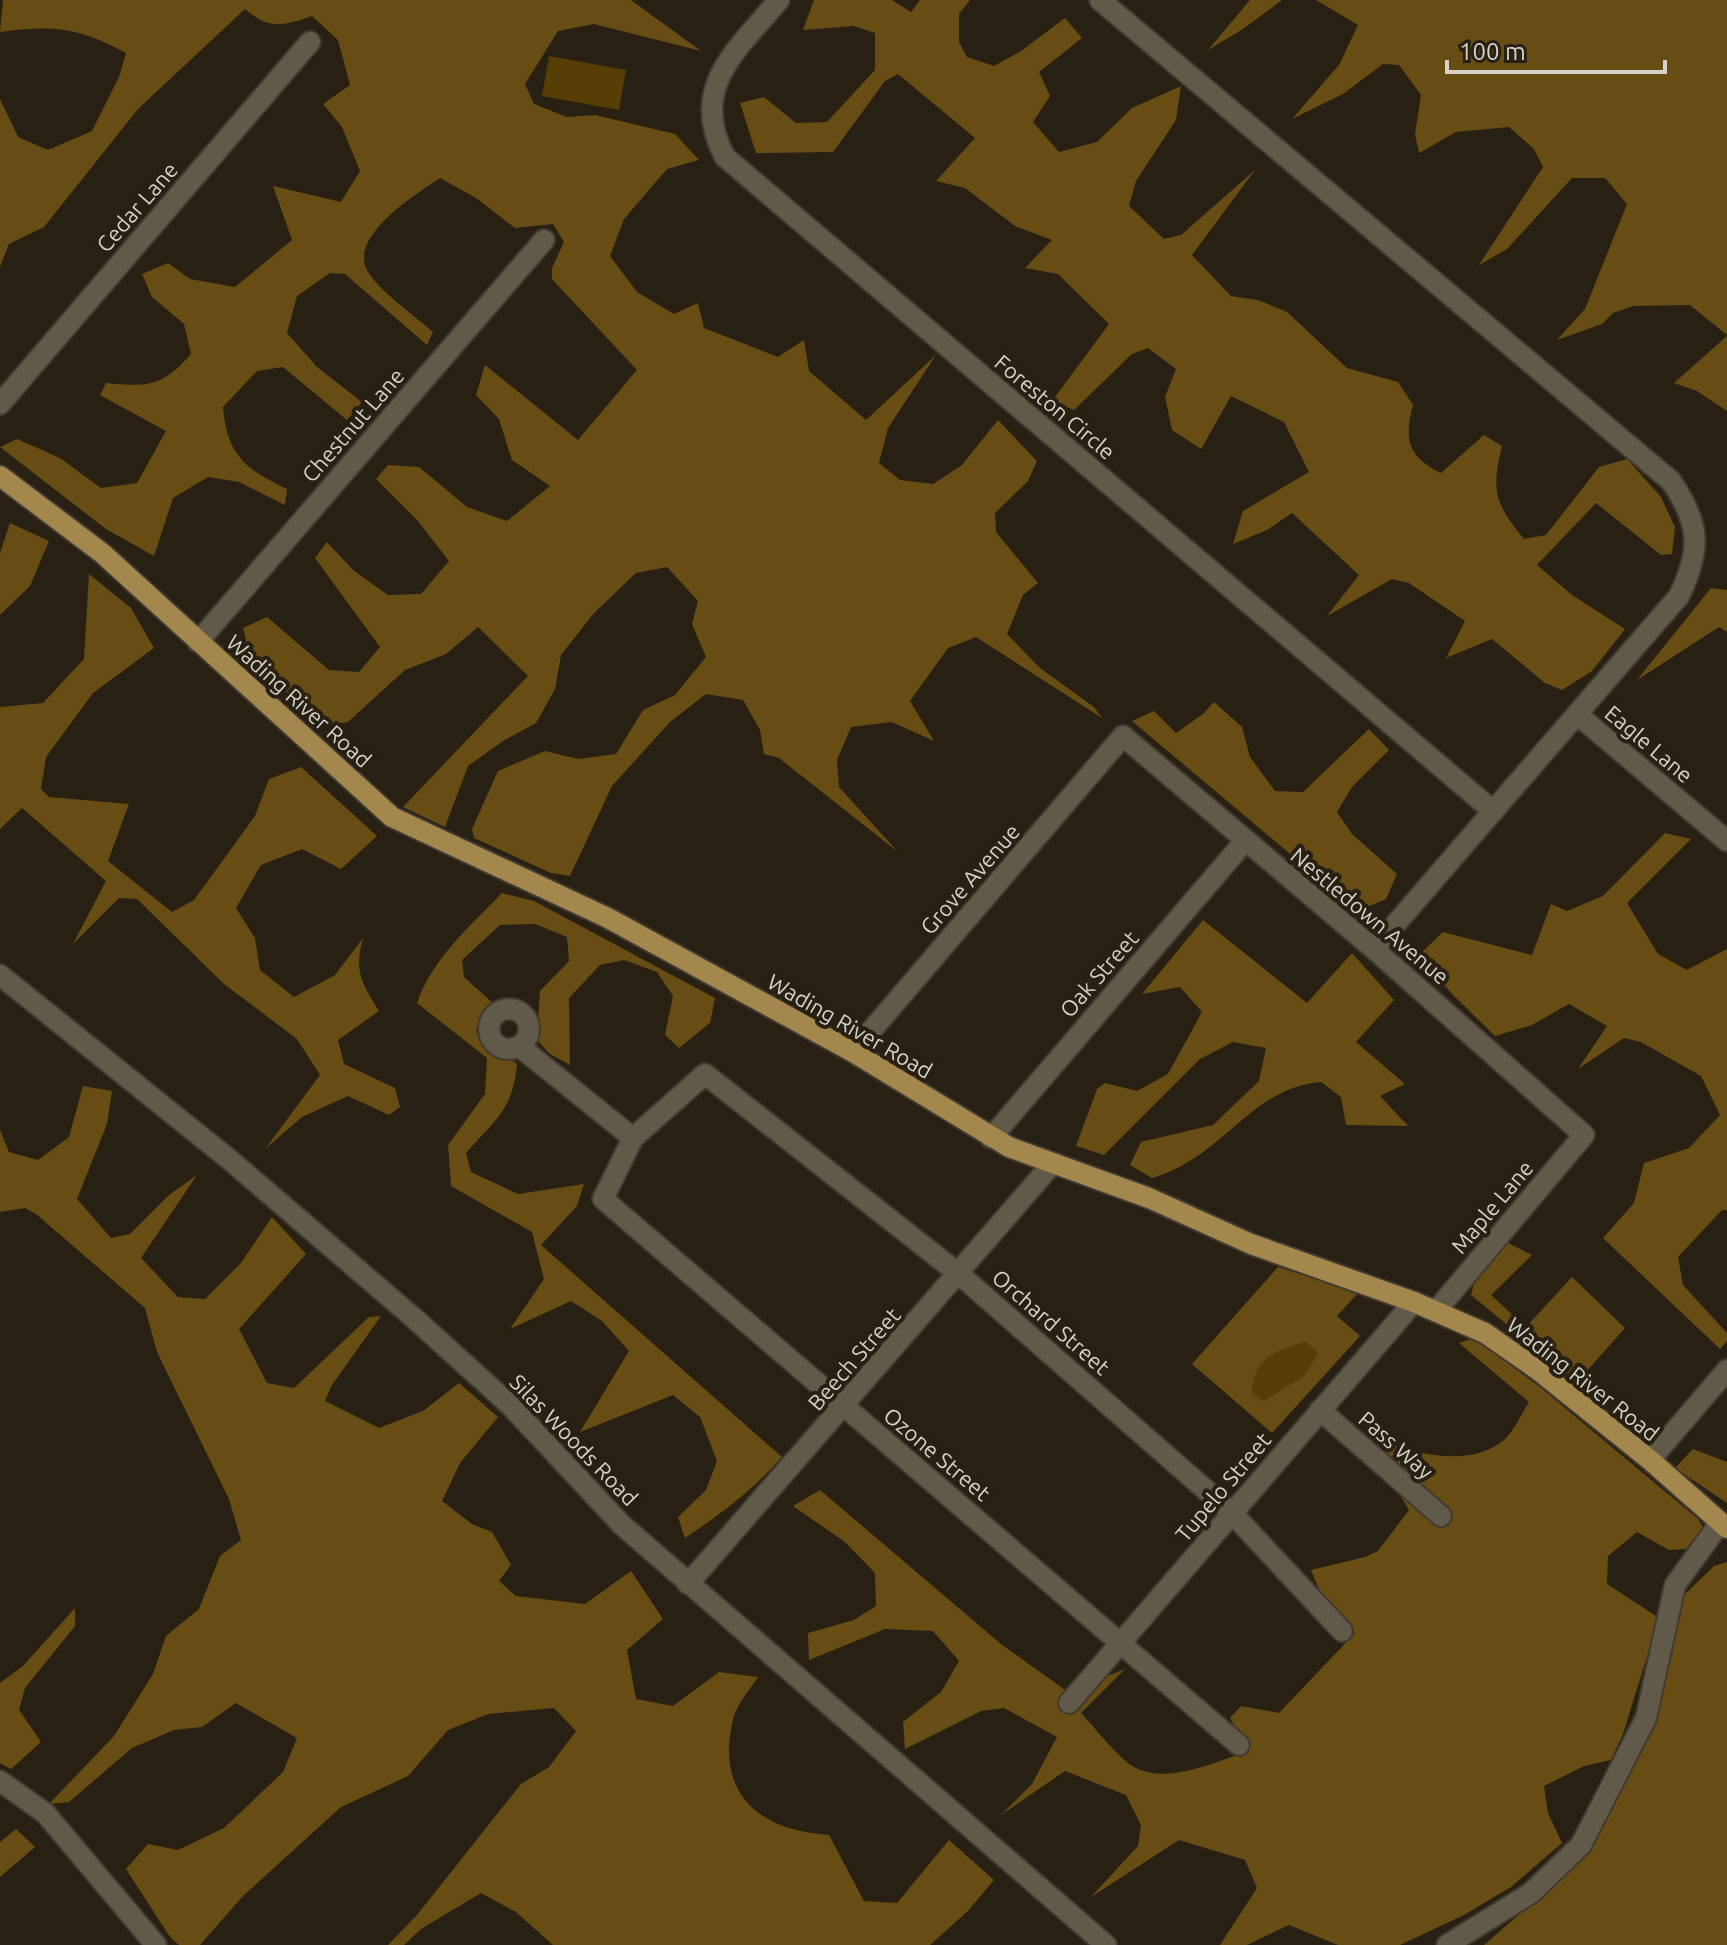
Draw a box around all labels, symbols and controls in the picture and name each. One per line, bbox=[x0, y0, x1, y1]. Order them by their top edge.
scale bar bbox=[1447, 24, 1665, 74]
text: 100 m bbox=[1459, 38, 1526, 65]
street label: Cedar Lane bbox=[91, 157, 182, 257]
street label: Foreston Circle bbox=[990, 349, 1120, 464]
street label: Chestnut Lane bbox=[296, 363, 409, 487]
street label: Wading River Road bbox=[222, 629, 377, 772]
street label: Eagle Lane bbox=[1601, 700, 1698, 787]
street label: Grove Avenue bbox=[915, 818, 1024, 939]
street label: Nestledown Avenue bbox=[1286, 842, 1454, 989]
street label: Oak Street bbox=[1054, 925, 1143, 1022]
street label: Wading River Road bbox=[764, 968, 937, 1083]
street label: Maple Lane bbox=[1446, 1155, 1538, 1258]
street label: Orchard Street bbox=[988, 1264, 1115, 1380]
street label: Beech Street bbox=[802, 1302, 905, 1415]
street label: Wading River Road bbox=[1502, 1312, 1664, 1446]
street label: Silas Woods Road bbox=[505, 1369, 643, 1510]
street label: Ozone Street bbox=[879, 1402, 996, 1506]
street label: Pass Way bbox=[1354, 1406, 1439, 1484]
street label: Tupelo Street bbox=[1170, 1427, 1276, 1546]

